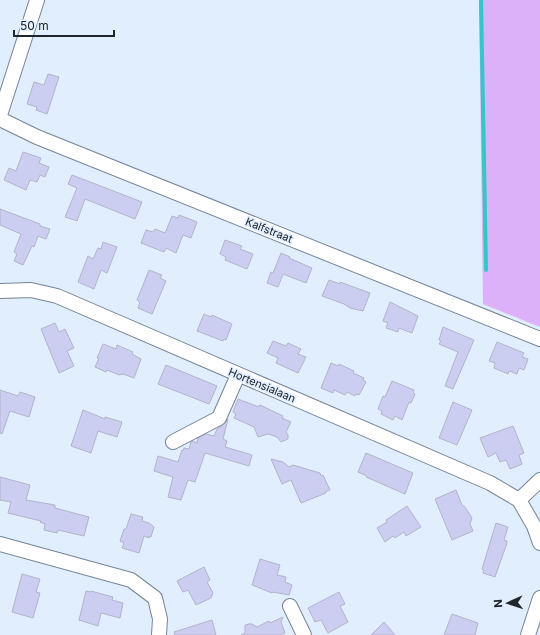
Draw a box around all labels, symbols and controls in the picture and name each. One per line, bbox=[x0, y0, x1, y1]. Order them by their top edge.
scale bar bbox=[14, 12, 114, 38]
text: 50 m bbox=[20, 18, 49, 33]
street label: Kalfstraat bbox=[243, 214, 295, 246]
street label: Hortensialaan bbox=[226, 365, 298, 405]
north arrow bbox=[488, 583, 528, 623]
text: N bbox=[491, 599, 505, 608]

